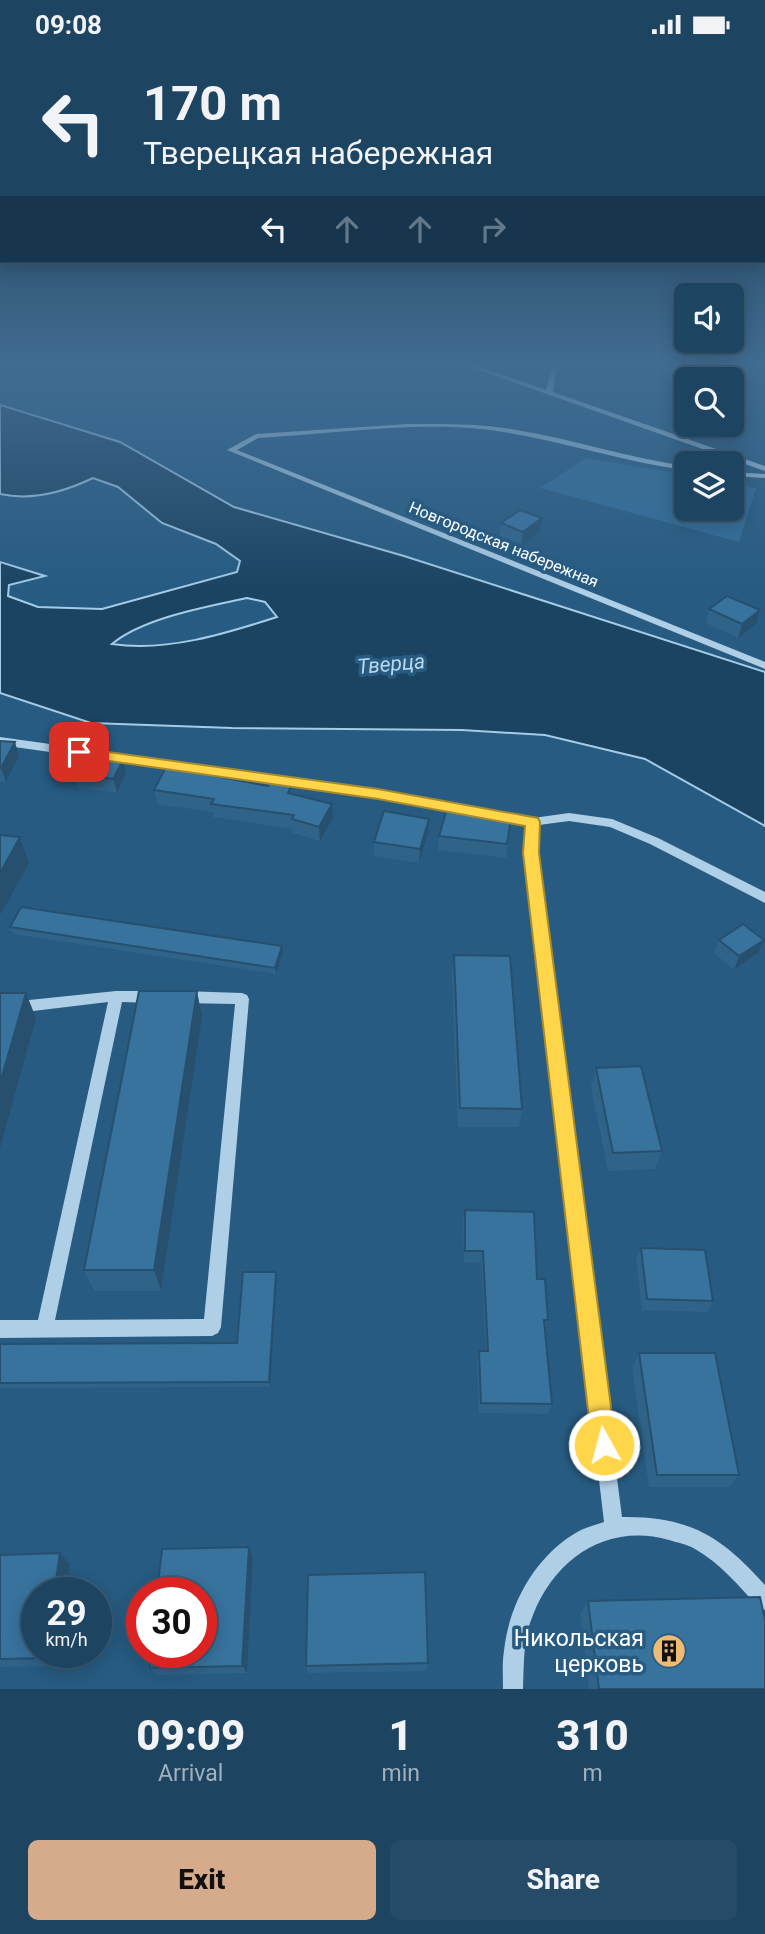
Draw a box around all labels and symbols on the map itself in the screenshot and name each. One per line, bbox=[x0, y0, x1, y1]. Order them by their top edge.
street label: Новгородская набережная bbox=[406, 498, 601, 591]
water label: Тверца bbox=[356, 649, 426, 679]
pin bbox=[49, 722, 109, 782]
position arrow bbox=[567, 1408, 641, 1482]
speed limit sign: 30 bbox=[126, 1577, 217, 1668]
place label: Никольская церковь bbox=[514, 1625, 644, 1678]
building icon: Никольская церковь bbox=[650, 1632, 688, 1670]

